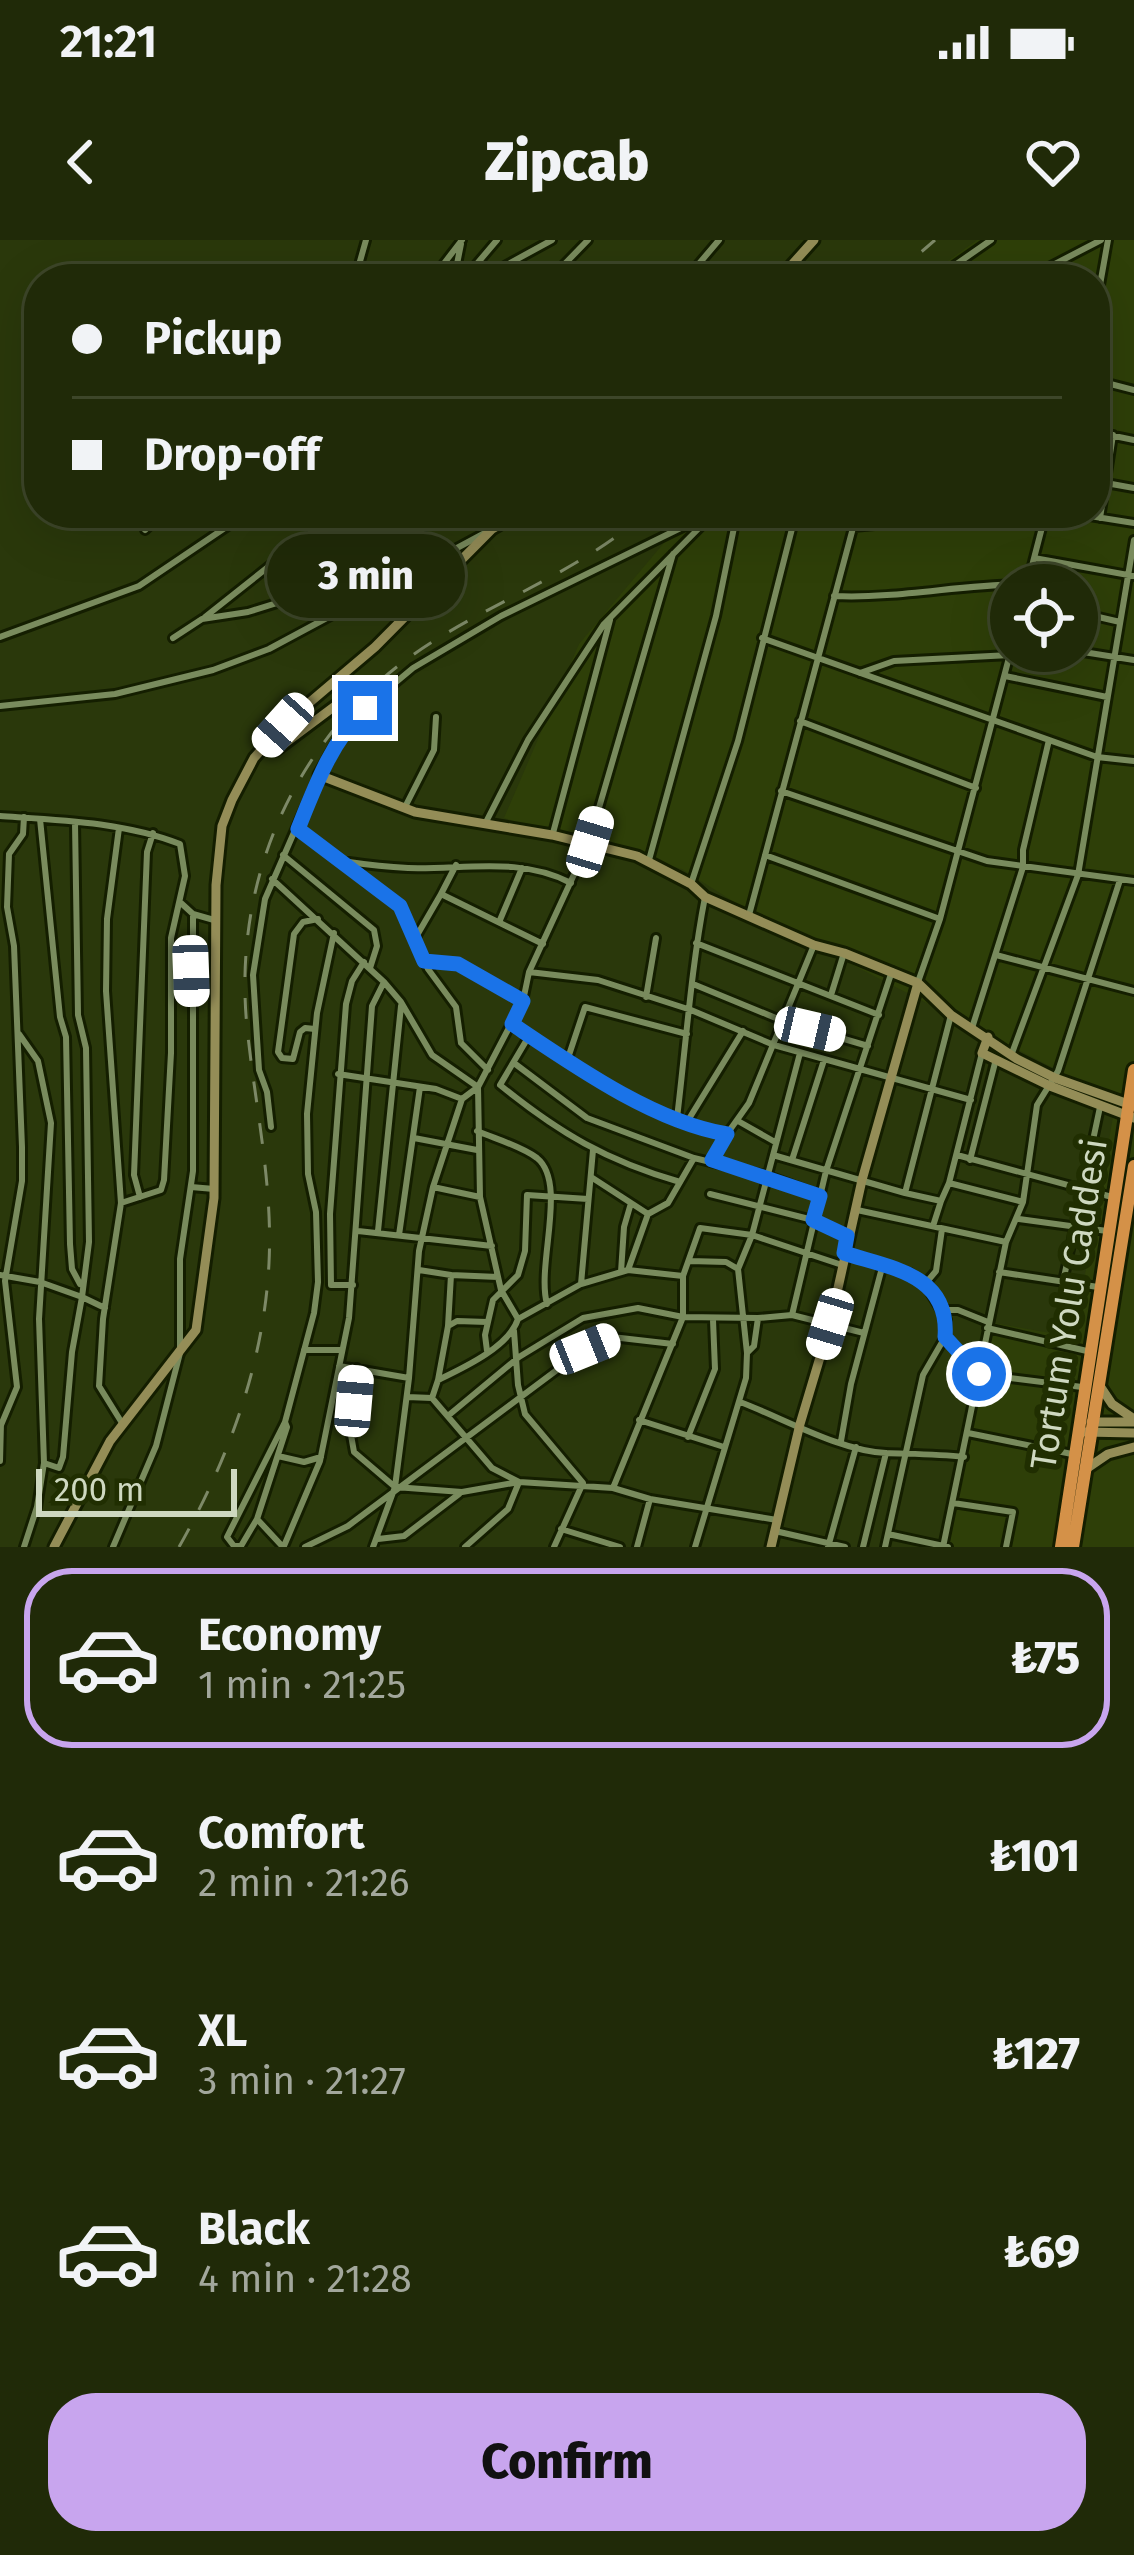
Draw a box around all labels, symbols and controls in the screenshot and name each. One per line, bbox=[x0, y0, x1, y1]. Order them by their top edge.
text: 21:21 bbox=[60, 15, 157, 69]
icon: back bbox=[48, 129, 114, 195]
icon: heart bbox=[1020, 129, 1086, 195]
text: Zipcab bbox=[485, 130, 649, 194]
text: Pickup bbox=[144, 312, 282, 366]
text: Drop-off bbox=[144, 428, 320, 482]
callout: 3 min bbox=[266, 534, 464, 618]
text: 3 min bbox=[318, 553, 414, 599]
map controls bbox=[990, 564, 1098, 672]
button: locate bbox=[990, 564, 1098, 672]
route end bbox=[338, 681, 392, 735]
car bbox=[246, 686, 320, 764]
car bbox=[562, 802, 618, 882]
car bbox=[172, 934, 210, 1008]
car bbox=[771, 1003, 849, 1055]
street label: Tortum Yolu Caddesi bbox=[1021, 1135, 1117, 1473]
car bbox=[802, 1284, 858, 1364]
car bbox=[545, 1319, 625, 1379]
route start bbox=[952, 1347, 1006, 1401]
car bbox=[333, 1364, 375, 1438]
scale bar bbox=[36, 1463, 237, 1516]
text: 200 m bbox=[54, 1470, 144, 1510]
icon: car bbox=[54, 1604, 162, 1712]
text: Economy bbox=[198, 1608, 381, 1662]
text: ₺75 bbox=[1010, 1631, 1080, 1685]
text: 1 min · 21:25 bbox=[198, 1662, 406, 1708]
icon: car bbox=[54, 1802, 162, 1910]
text: Comfort bbox=[198, 1806, 365, 1860]
text: ₺101 bbox=[989, 1829, 1080, 1883]
text: 2 min · 21:26 bbox=[198, 1860, 410, 1906]
icon: car bbox=[54, 2000, 162, 2108]
text: XL bbox=[198, 2004, 247, 2058]
text: ₺127 bbox=[992, 2027, 1080, 2081]
text: 3 min · 21:27 bbox=[198, 2058, 406, 2104]
icon: car bbox=[54, 2198, 162, 2306]
text: Black bbox=[198, 2202, 310, 2256]
text: ₺69 bbox=[1003, 2225, 1080, 2279]
text: 4 min · 21:28 bbox=[198, 2256, 412, 2302]
button: Confirm bbox=[48, 2393, 1086, 2531]

